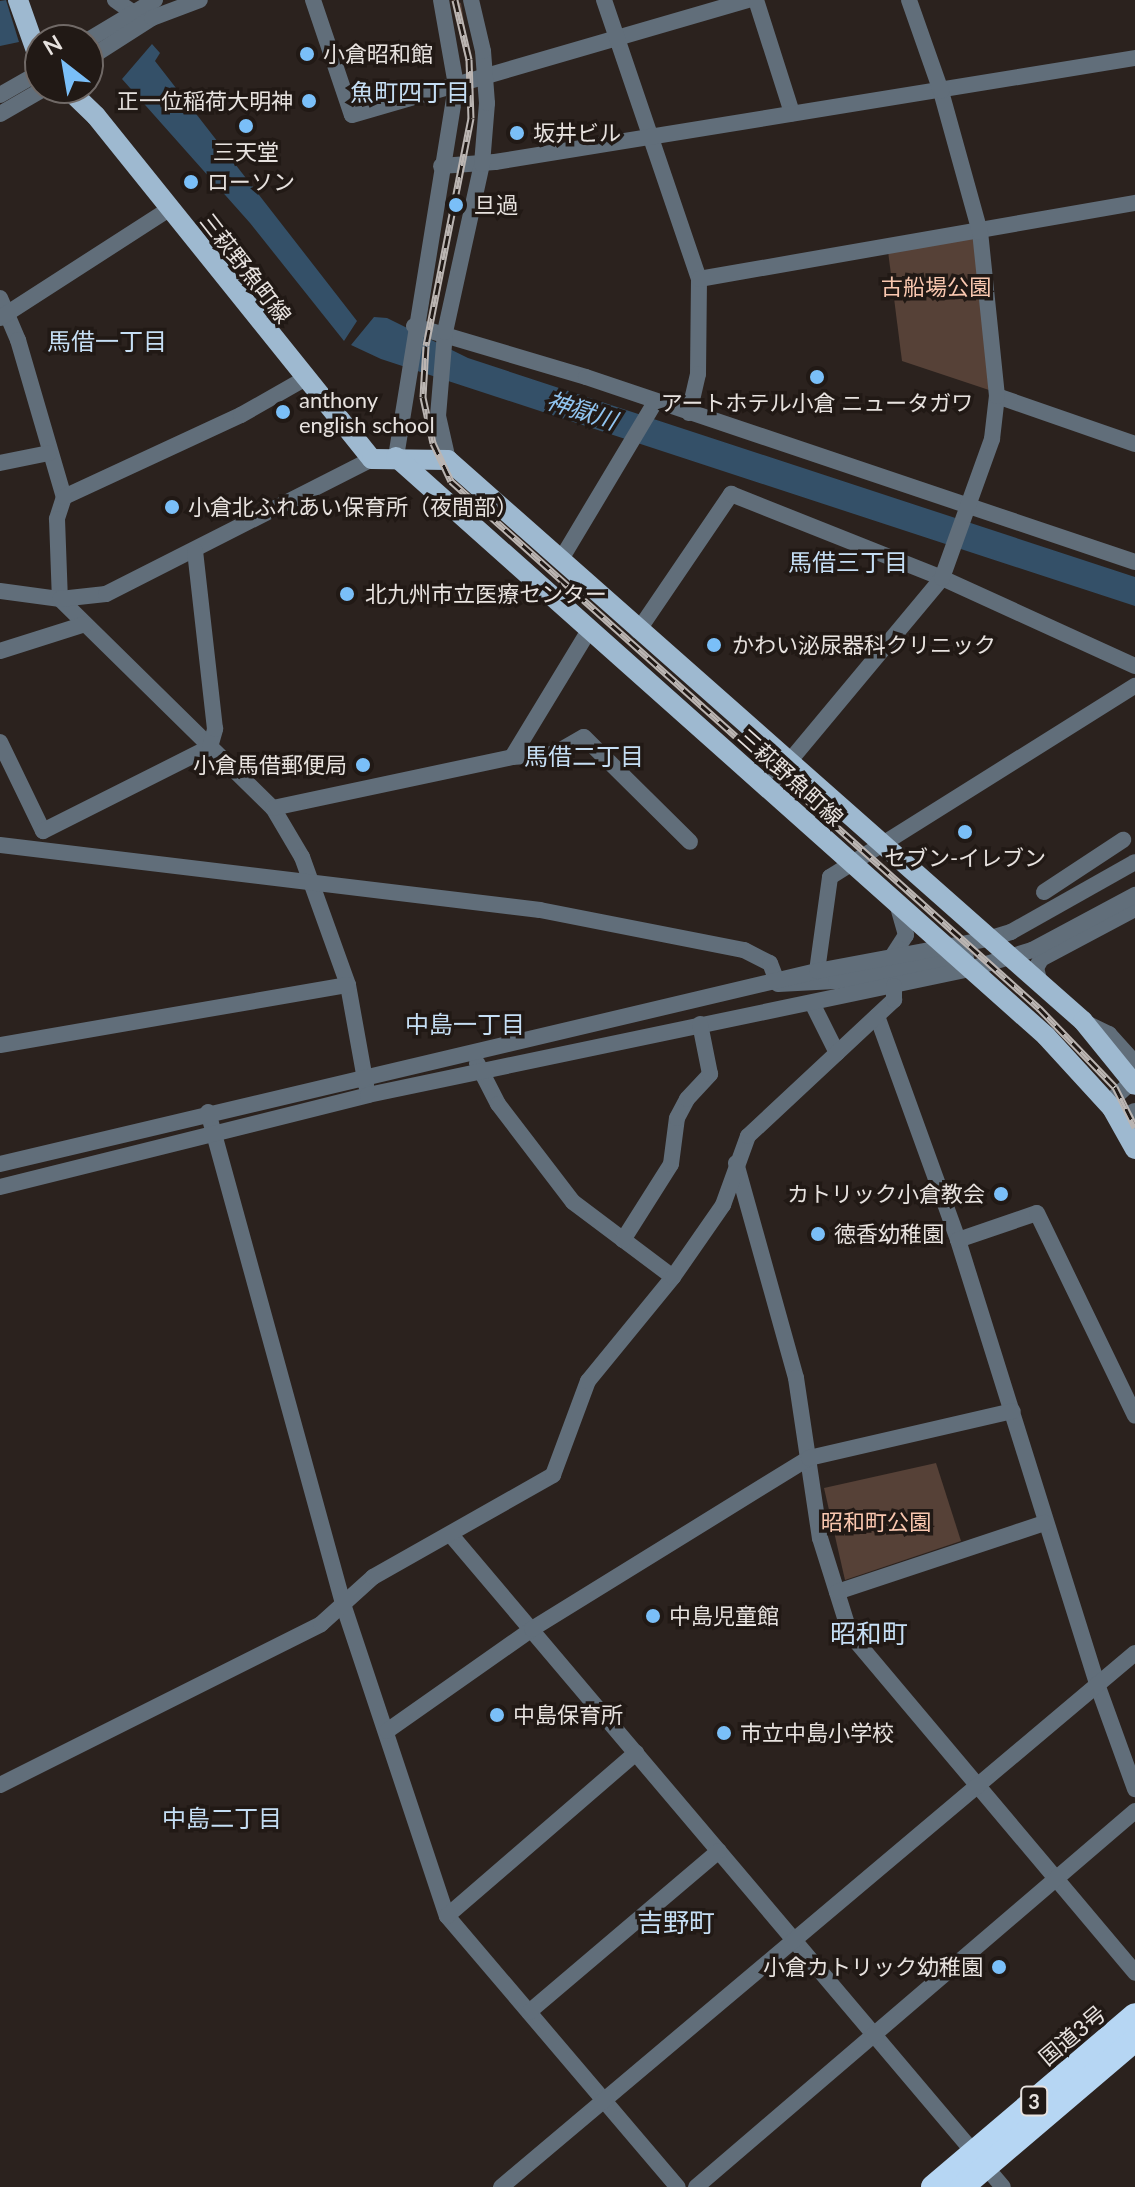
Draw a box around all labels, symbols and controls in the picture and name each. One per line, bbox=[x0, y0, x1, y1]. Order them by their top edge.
north arrow bbox=[24, 24, 104, 104]
text: N bbox=[38, 29, 67, 61]
place label: 小倉昭和館 bbox=[323, 41, 433, 67]
marker: 小倉昭和館 bbox=[298, 45, 316, 63]
district label: 魚町四丁目 bbox=[350, 78, 470, 106]
place label: 正一位稲荷大明神 bbox=[117, 88, 293, 114]
marker: 正一位稲荷大明神 bbox=[300, 92, 318, 110]
marker: 三天堂 bbox=[237, 117, 255, 135]
place label: 坂井ビル bbox=[533, 120, 621, 146]
marker: 坂井ビル bbox=[508, 124, 526, 142]
place label: 三天堂 bbox=[213, 139, 279, 165]
place label: ローソン bbox=[207, 169, 295, 195]
marker: ローソン bbox=[182, 173, 200, 191]
place label: 旦過 bbox=[474, 192, 518, 218]
marker: 旦過 bbox=[445, 194, 467, 216]
street label: 三萩野魚町線 bbox=[195, 208, 297, 328]
park label: 古船場公園 bbox=[881, 274, 991, 300]
district label: 馬借一丁目 bbox=[47, 327, 167, 355]
marker: アートホテル小倉 ニュータガワ bbox=[808, 368, 826, 386]
water label: 神獄川 bbox=[543, 385, 621, 435]
place label: anthony english school bbox=[299, 386, 435, 438]
place label: アートホテル小倉 ニュータガワ bbox=[661, 390, 973, 416]
marker: anthony english school bbox=[274, 403, 292, 421]
place label: 小倉北ふれあい保育所（夜間部） bbox=[188, 494, 518, 520]
marker: 小倉北ふれあい保育所（夜間部） bbox=[163, 498, 181, 516]
district label: 馬借三丁目 bbox=[788, 548, 908, 576]
place label: 北九州市立医療センター bbox=[365, 581, 607, 607]
marker: 北九州市立医療センター bbox=[336, 583, 358, 605]
place label: かわい泌尿器科クリニック bbox=[732, 632, 996, 658]
marker: かわい泌尿器科クリニック bbox=[703, 634, 725, 656]
street label: 三萩野魚町線 bbox=[733, 723, 849, 831]
district label: 馬借二丁目 bbox=[524, 742, 644, 770]
place label: 小倉馬借郵便局 bbox=[193, 752, 347, 778]
marker: 小倉馬借郵便局 bbox=[354, 756, 372, 774]
marker: セブン-イレブン bbox=[956, 823, 974, 841]
place label: セブン-イレブン bbox=[884, 845, 1046, 871]
district label: 中島一丁目 bbox=[405, 1010, 525, 1038]
place label: カトリック小倉教会 bbox=[787, 1181, 985, 1207]
marker: カトリック小倉教会 bbox=[992, 1185, 1010, 1203]
place label: 徳香幼稚園 bbox=[834, 1221, 944, 1247]
marker: 徳香幼稚園 bbox=[809, 1225, 827, 1243]
park label: 昭和町公園 bbox=[821, 1509, 931, 1535]
place label: 中島児童館 bbox=[669, 1603, 779, 1629]
marker: 中島児童館 bbox=[644, 1607, 662, 1625]
district label: 昭和町 bbox=[830, 1618, 908, 1650]
place label: 中島保育所 bbox=[513, 1702, 623, 1728]
marker: 中島保育所 bbox=[488, 1706, 506, 1724]
place label: 市立中島小学校 bbox=[740, 1720, 894, 1746]
marker: 市立中島小学校 bbox=[715, 1724, 733, 1742]
district label: 中島二丁目 bbox=[162, 1804, 282, 1832]
district label: 吉野町 bbox=[637, 1907, 715, 1939]
place label: 小倉カトリック幼稚園 bbox=[763, 1954, 983, 1980]
marker: 小倉カトリック幼稚園 bbox=[990, 1958, 1008, 1976]
street label: 国道3号 bbox=[1033, 2000, 1111, 2070]
road number: 3 bbox=[1020, 2085, 1048, 2117]

